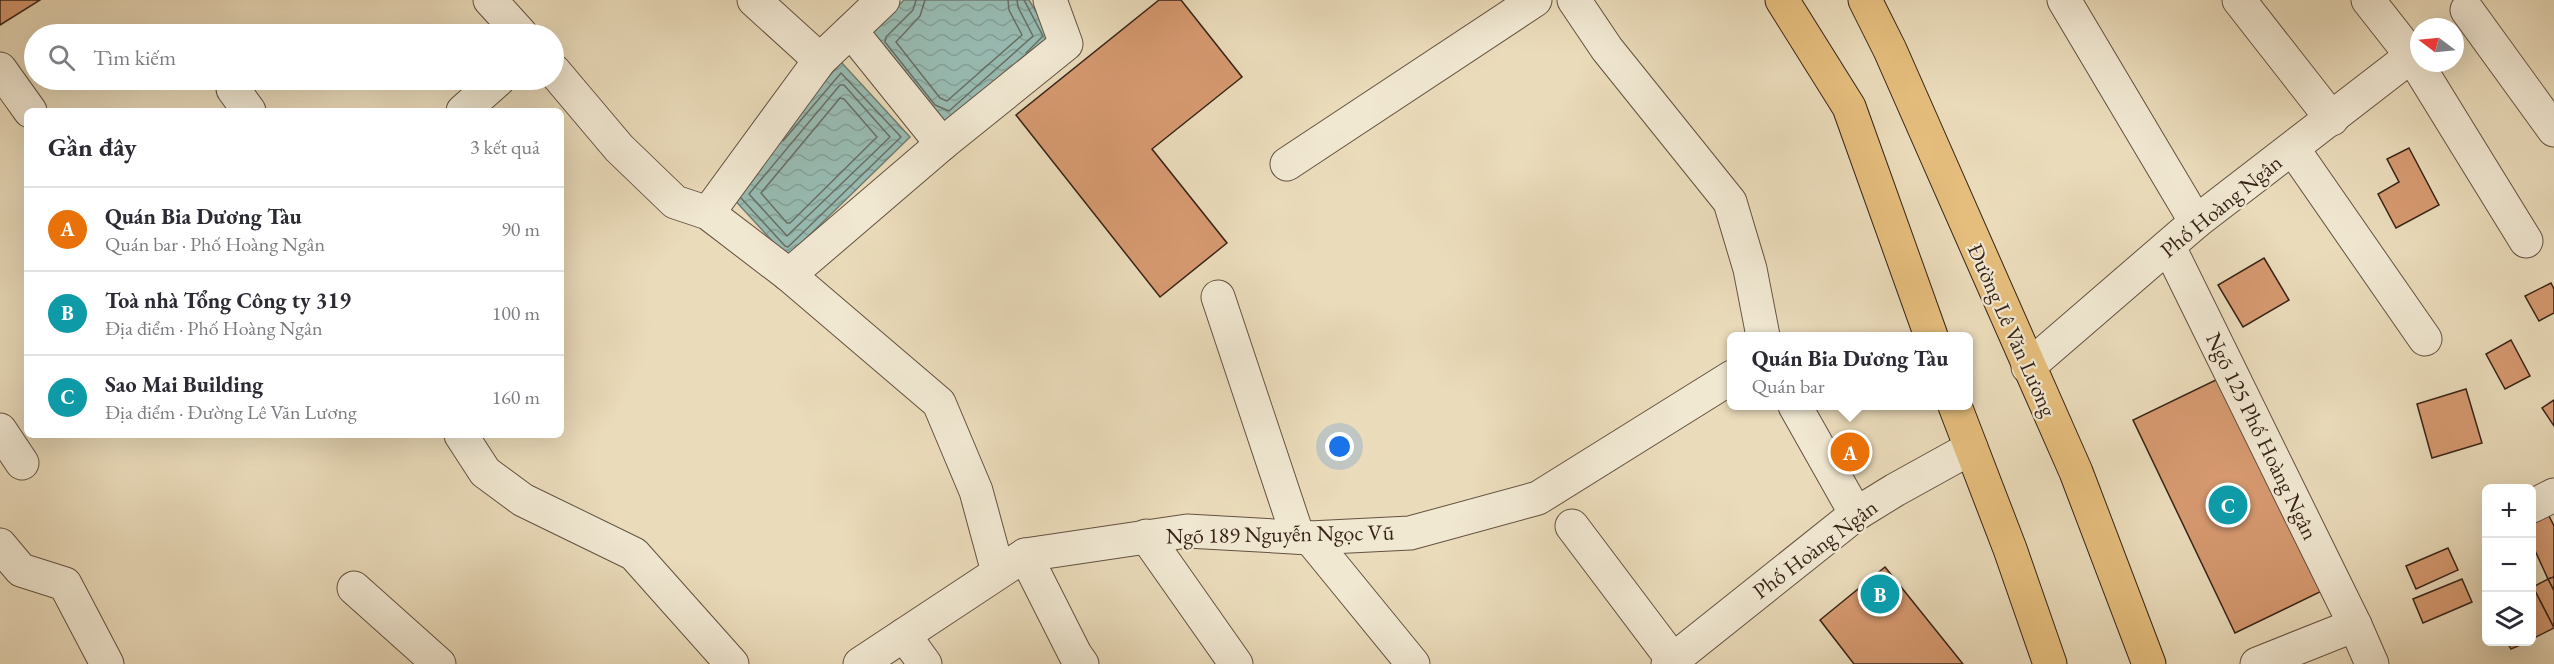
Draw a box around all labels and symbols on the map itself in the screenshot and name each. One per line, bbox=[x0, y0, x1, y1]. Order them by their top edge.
north arrow bbox=[2410, 18, 2464, 72]
street label: Phố Hoàng Ngân bbox=[2154, 148, 2288, 264]
street label: Đường Lê Văn Lương bbox=[1961, 239, 2063, 421]
street label: Ngõ 125 Phố Hoàng Ngân bbox=[2199, 328, 2325, 545]
pin: A bbox=[1830, 430, 1870, 474]
your location bbox=[1325, 432, 1354, 461]
pin: C bbox=[2208, 482, 2248, 528]
street label: Phố Hoàng Ngân bbox=[1747, 492, 1883, 605]
street label: Ngõ 189 Nguyễn Ngọc Vũ bbox=[1166, 518, 1395, 550]
pin: B bbox=[1860, 572, 1900, 616]

